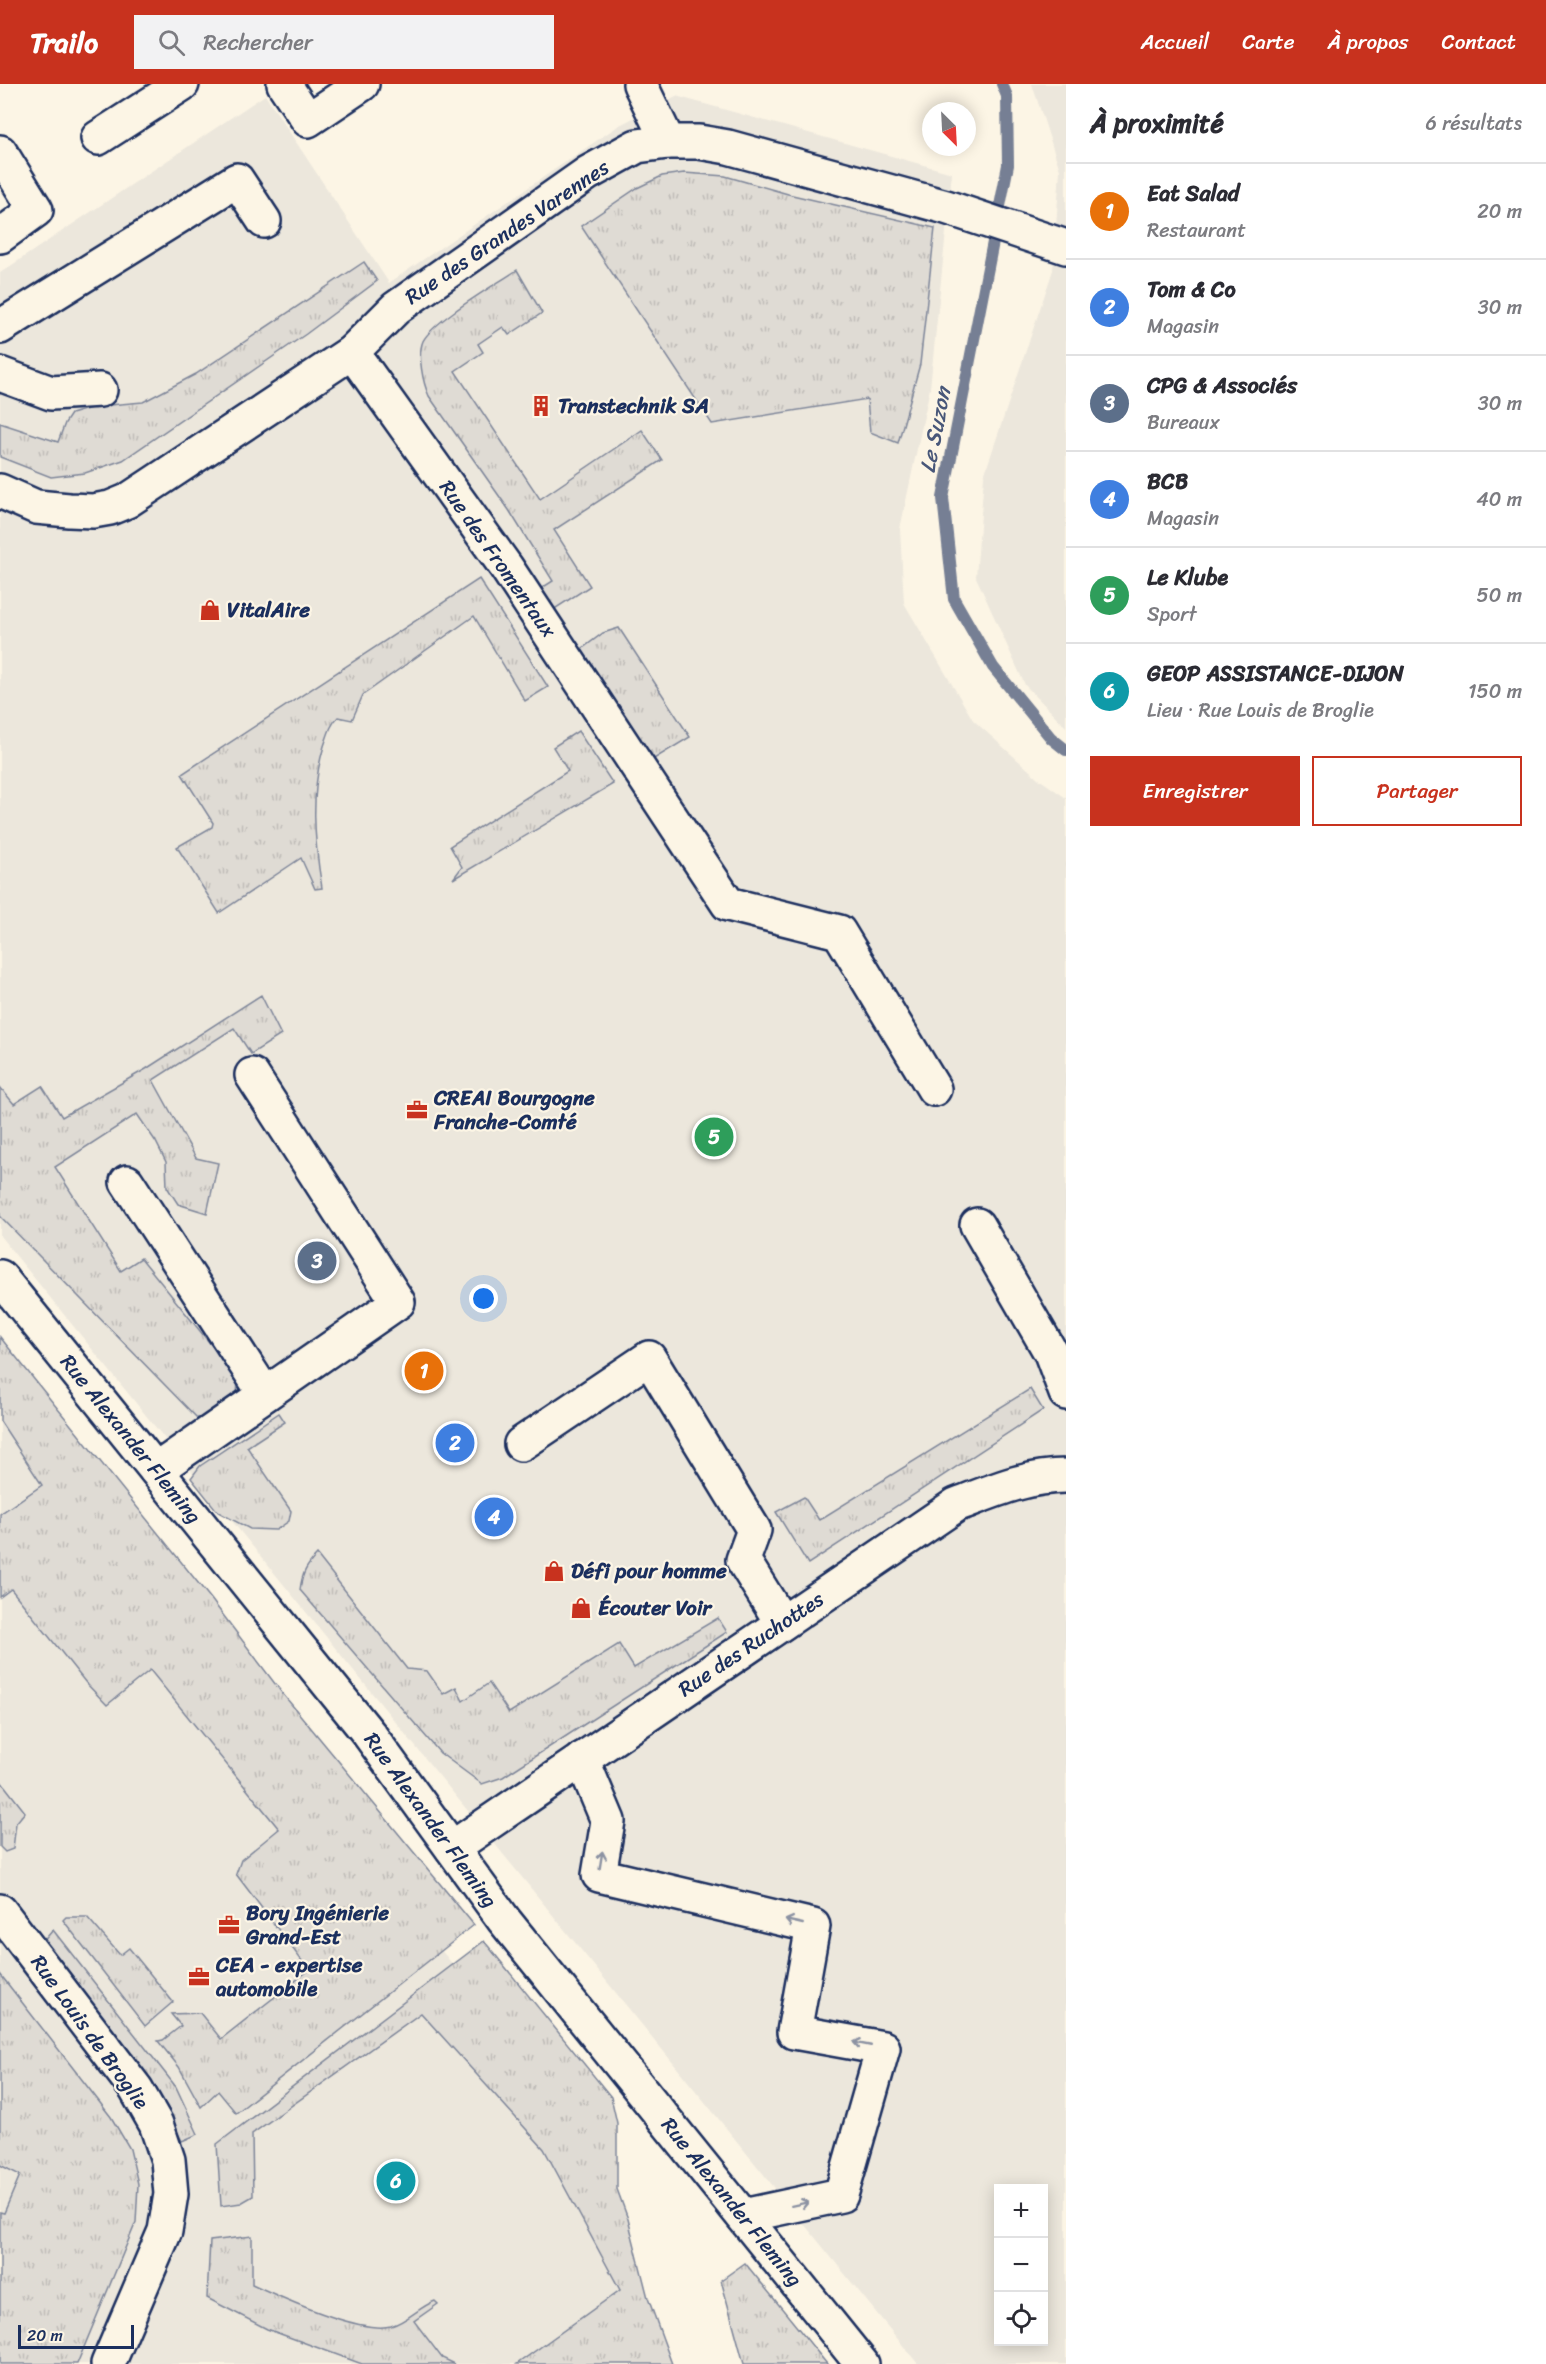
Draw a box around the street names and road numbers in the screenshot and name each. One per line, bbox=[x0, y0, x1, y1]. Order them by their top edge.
street label: Rue des Grandes Varennes bbox=[397, 149, 617, 315]
street label: Rue des Fromentaux bbox=[429, 472, 567, 647]
street label: Rue Alexander Fleming bbox=[50, 1345, 212, 1533]
street label: Rue des Ruchottes bbox=[670, 1581, 832, 1707]
street label: Rue Alexander Fleming bbox=[354, 1724, 508, 1916]
street label: Rue Louis de Broglie bbox=[20, 1946, 160, 2118]
street label: Rue Alexander Fleming bbox=[651, 2108, 813, 2296]

